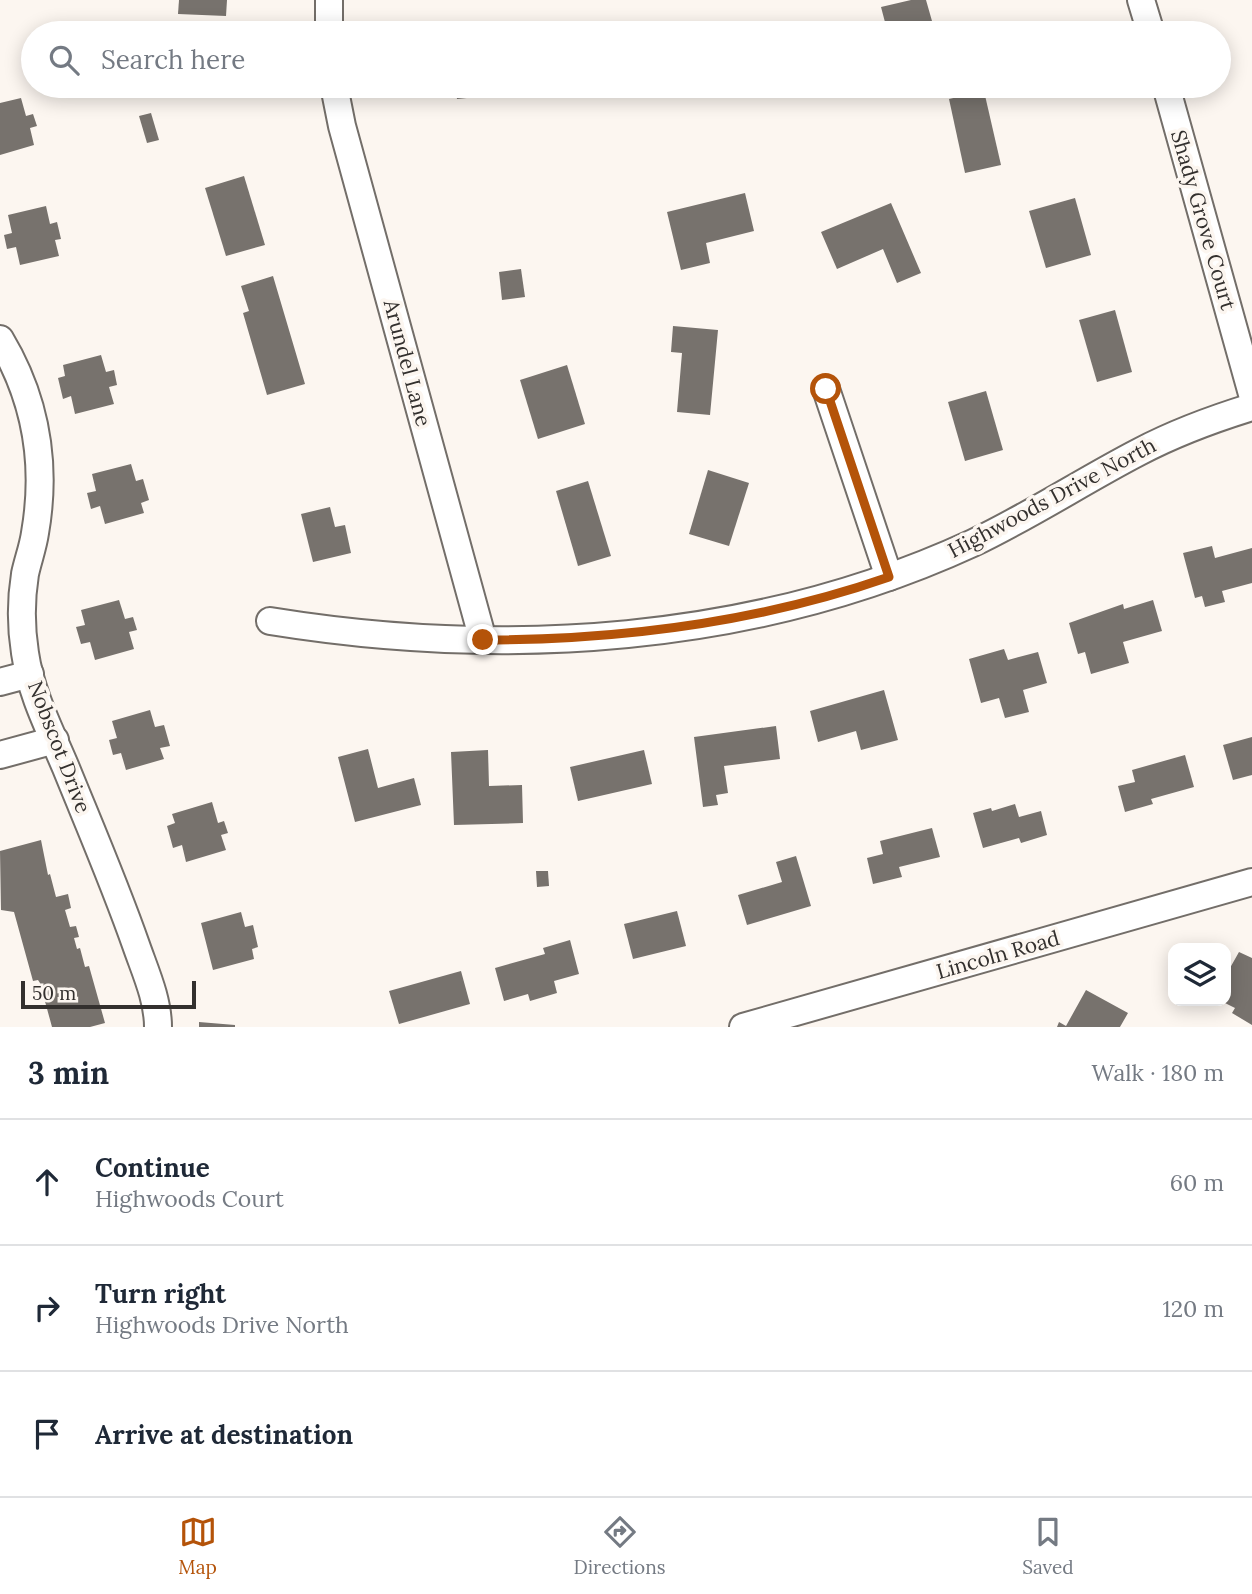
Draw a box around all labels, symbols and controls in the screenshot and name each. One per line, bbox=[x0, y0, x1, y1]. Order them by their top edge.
search box bbox=[21, 21, 1231, 98]
icon: search bbox=[45, 41, 83, 79]
text: Search here bbox=[101, 43, 245, 76]
street label: Shady Grove Court bbox=[1165, 127, 1242, 314]
street label: Arundel Lane bbox=[377, 295, 437, 429]
route start bbox=[810, 373, 841, 404]
street label: Highwoods Drive North bbox=[943, 431, 1160, 564]
route end bbox=[467, 624, 498, 655]
street label: Nobscot Drive bbox=[22, 677, 97, 817]
street label: Lincoln Road bbox=[933, 924, 1063, 985]
map controls bbox=[1168, 943, 1231, 1006]
button: layers bbox=[1168, 943, 1231, 1006]
scale bar bbox=[21, 978, 196, 1010]
text: 50 m bbox=[32, 981, 76, 1005]
text: 3 min bbox=[28, 1054, 109, 1092]
text: Walk · 180 m bbox=[1091, 1058, 1224, 1087]
text: Continue bbox=[95, 1151, 210, 1184]
icon: ahead bbox=[28, 1163, 66, 1201]
text: 60 m bbox=[1170, 1168, 1224, 1197]
text: Highwoods Court bbox=[95, 1184, 284, 1213]
text: Turn right bbox=[95, 1277, 226, 1310]
icon: right bbox=[28, 1289, 66, 1327]
text: 120 m bbox=[1162, 1294, 1224, 1323]
text: Highwoods Drive North bbox=[95, 1310, 349, 1339]
icon: arrive bbox=[28, 1415, 66, 1453]
text: Arrive at destination bbox=[95, 1418, 353, 1451]
tab: Map bbox=[178, 1513, 217, 1579]
tab: Directions bbox=[574, 1513, 666, 1579]
tab: Saved bbox=[1022, 1513, 1074, 1579]

